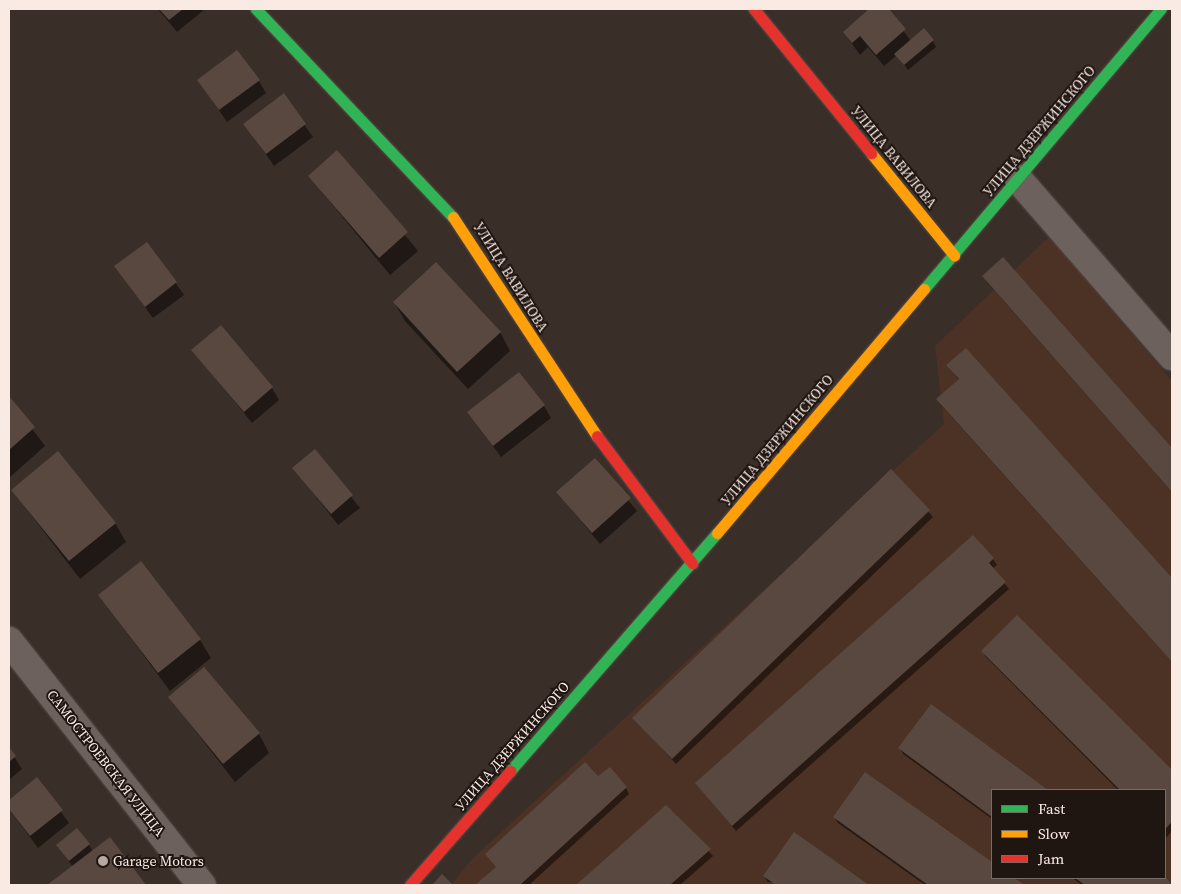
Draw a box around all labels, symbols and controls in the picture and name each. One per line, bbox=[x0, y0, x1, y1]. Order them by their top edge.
street label: УЛИЦА ДЗЕРЖИНСКОГО bbox=[979, 62, 1099, 200]
street label: УЛИЦА ВАВИЛОВА bbox=[848, 103, 940, 211]
street label: УЛИЦА ВАВИЛОВА bbox=[470, 219, 552, 335]
street label: УЛИЦА ДЗЕРЖИНСКОГО bbox=[717, 371, 837, 509]
street label: УЛИЦА ДЗЕРЖИНСКОГО bbox=[451, 678, 573, 814]
street label: САМОСТРОЕВСКАЯ УЛИЦА bbox=[44, 686, 168, 840]
legend bbox=[991, 789, 1166, 879]
text: Fast bbox=[1038, 798, 1065, 819]
text: Slow bbox=[1038, 823, 1070, 844]
text: Jam bbox=[1038, 848, 1064, 869]
place label: Garage Motors bbox=[113, 853, 204, 869]
marker: Garage Motors bbox=[97, 855, 109, 867]

